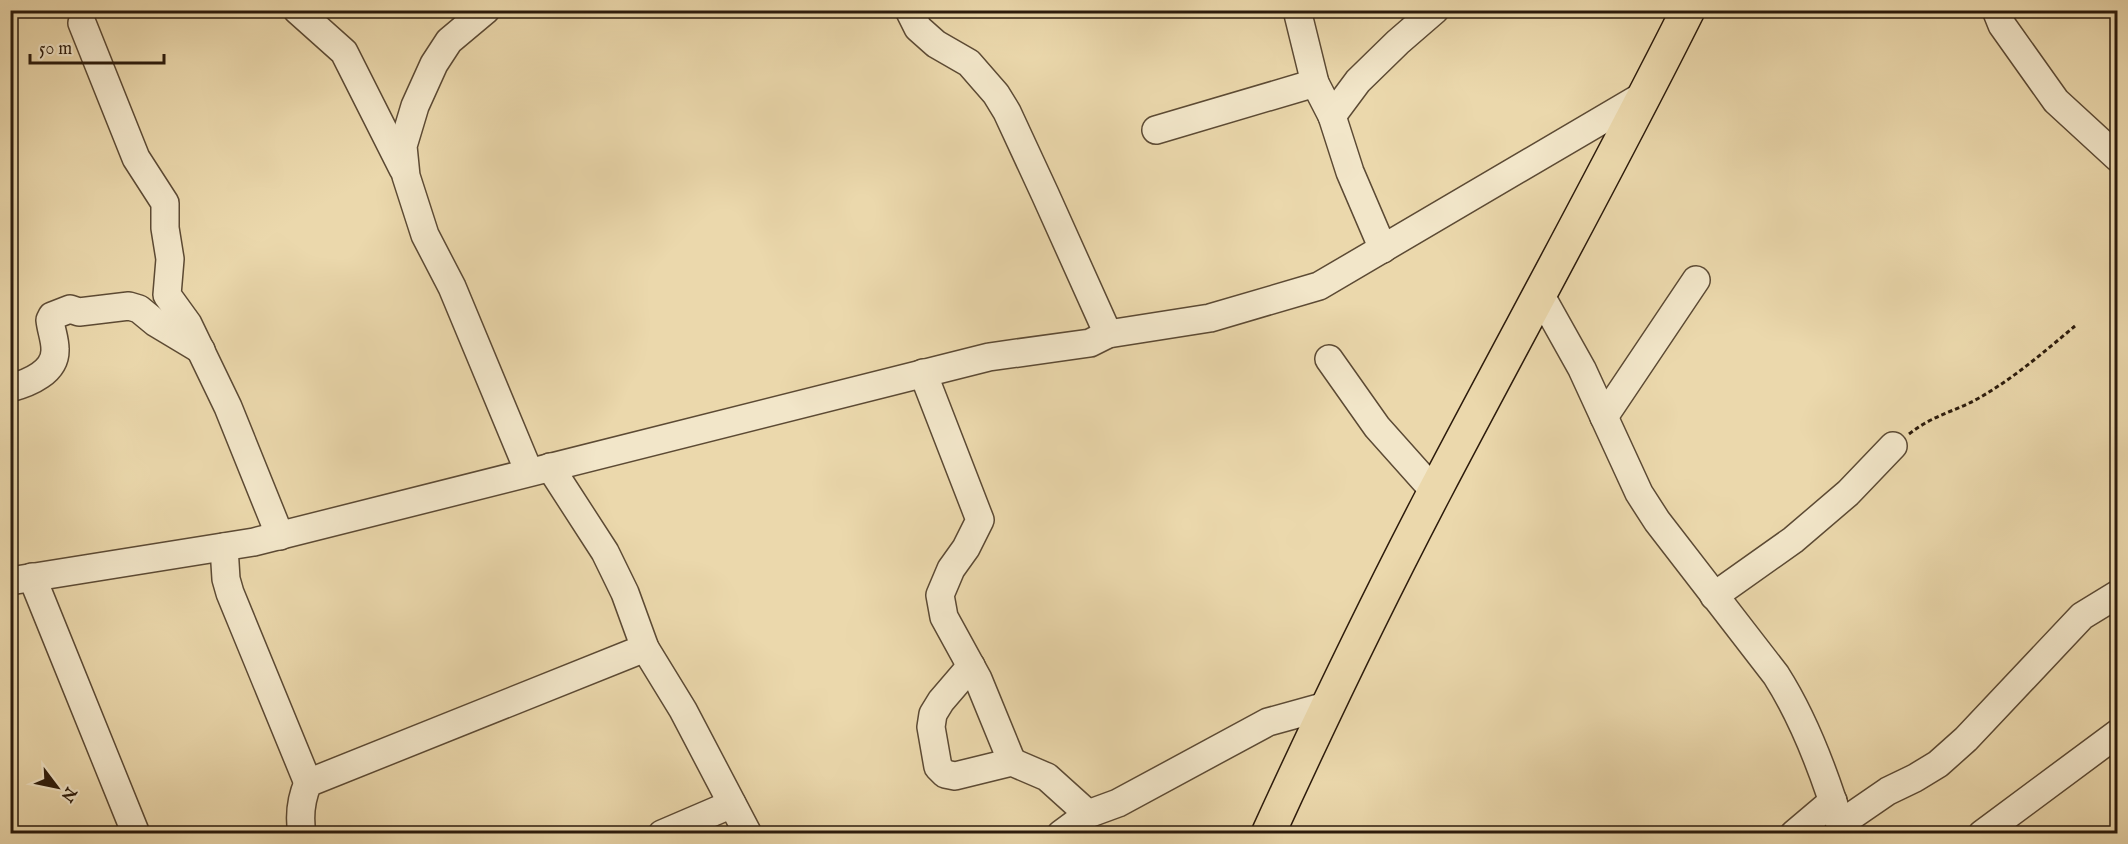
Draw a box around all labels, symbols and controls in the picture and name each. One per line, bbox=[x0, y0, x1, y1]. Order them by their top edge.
scale bar bbox=[30, 27, 164, 65]
text: 50 m bbox=[39, 38, 72, 61]
north arrow bbox=[27, 757, 87, 817]
text: N bbox=[56, 782, 81, 805]

